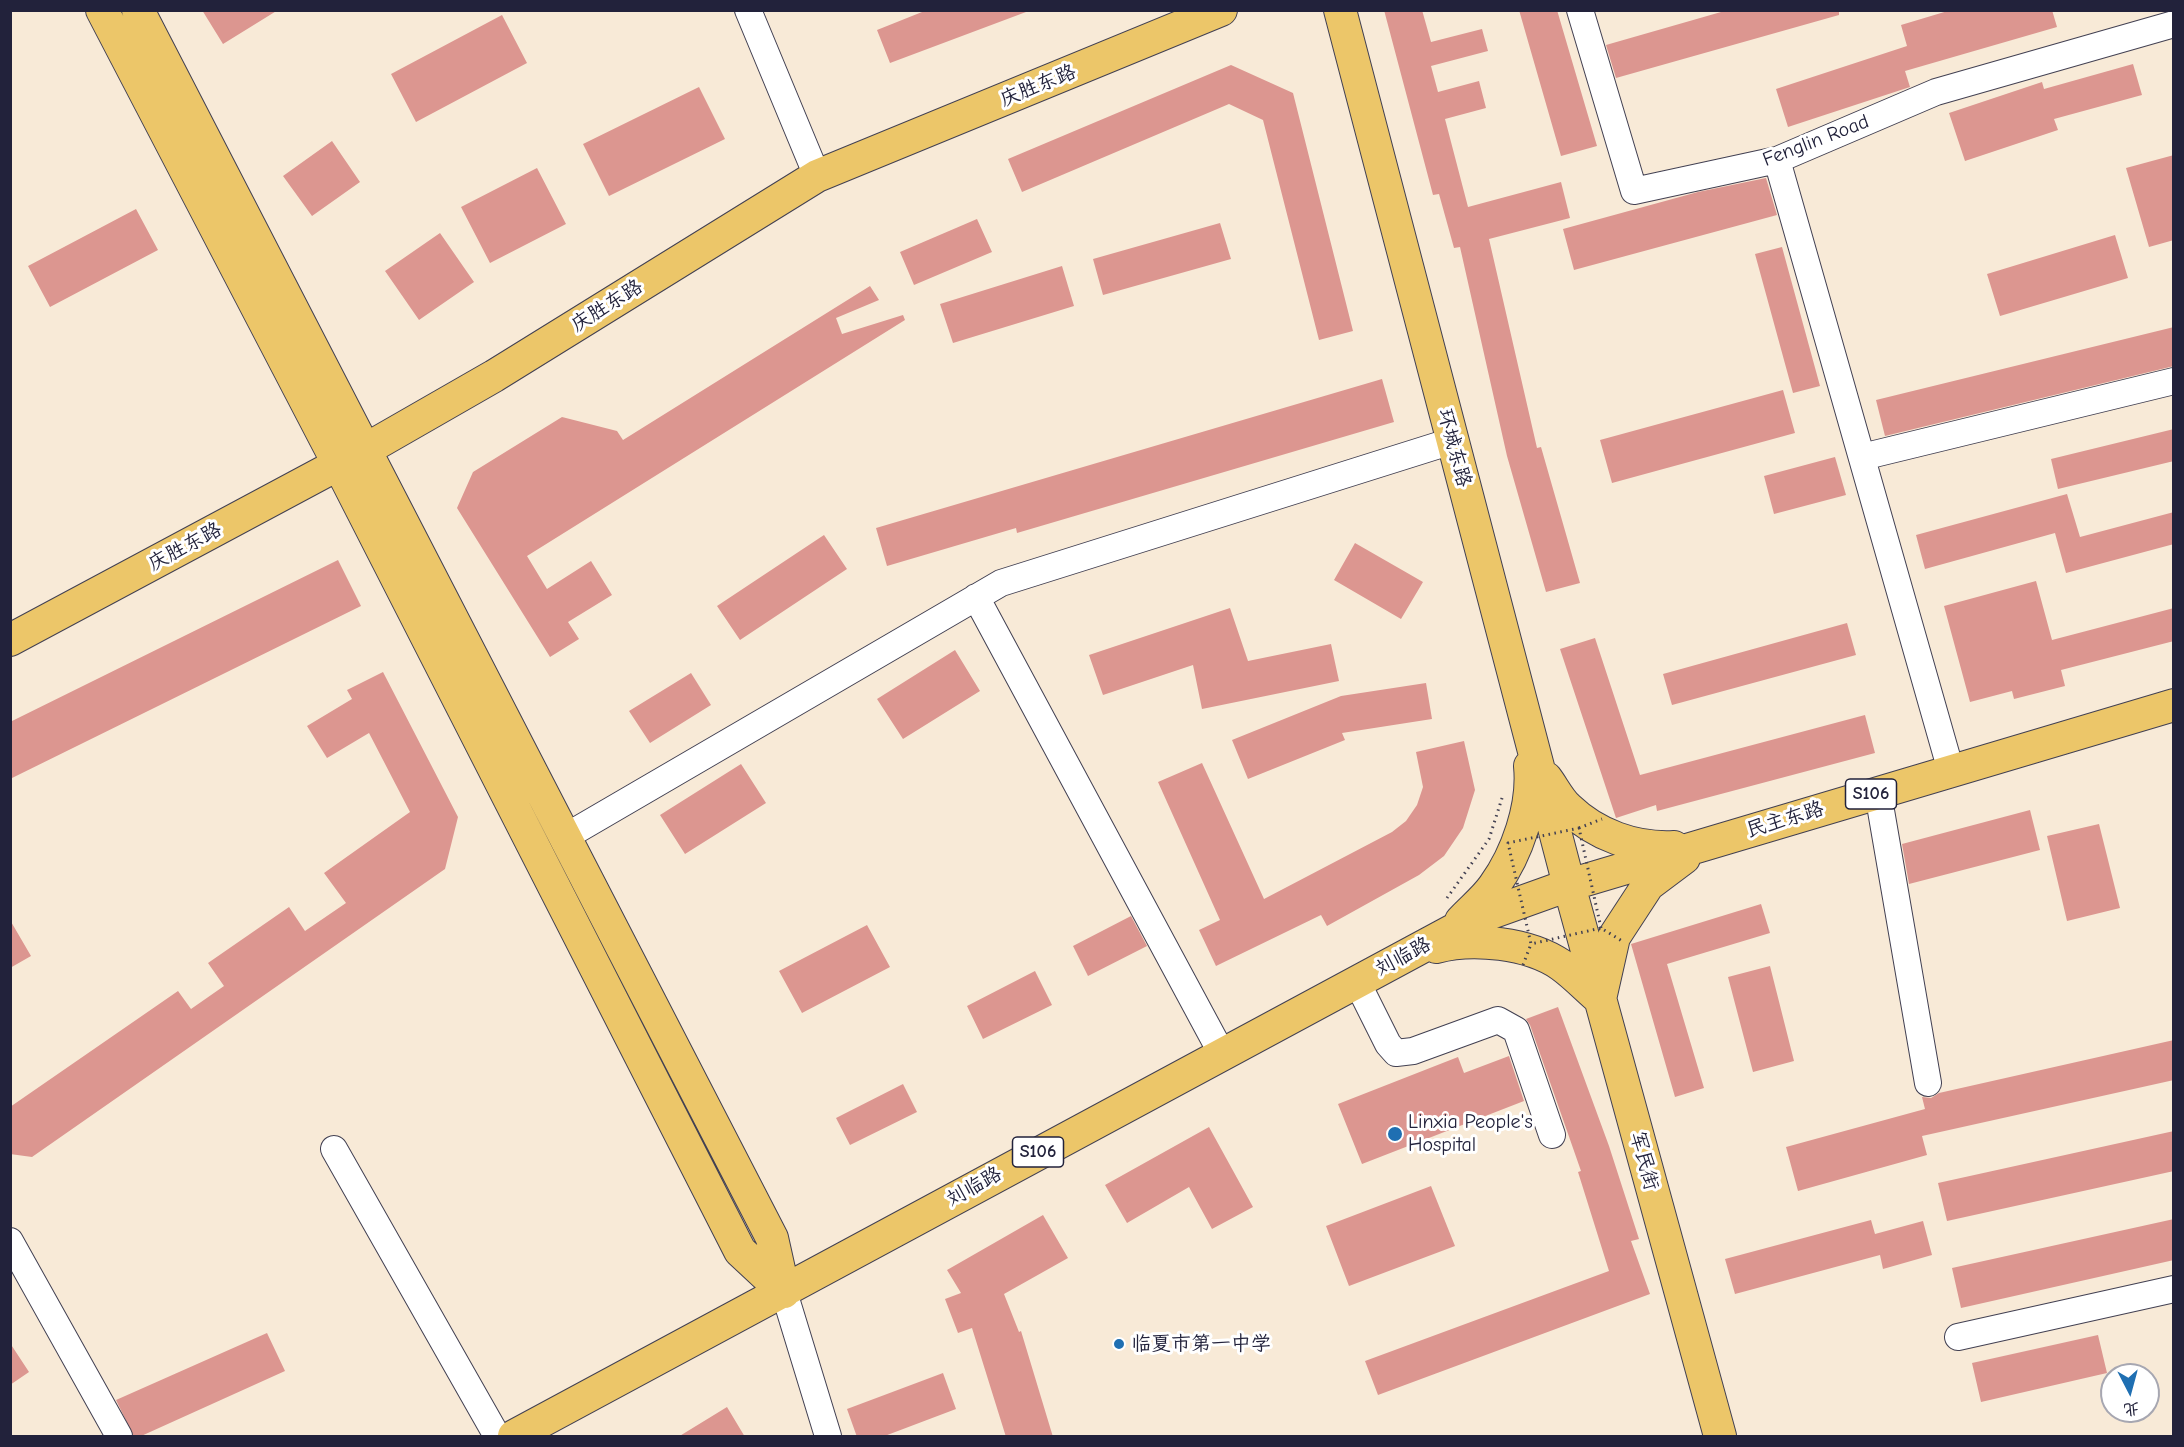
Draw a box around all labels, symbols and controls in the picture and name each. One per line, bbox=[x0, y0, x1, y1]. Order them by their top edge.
street label: 庆胜东路 bbox=[996, 60, 1080, 112]
street label: Fenglin Road bbox=[1759, 110, 1873, 172]
street label: 庆胜东路 bbox=[567, 275, 647, 337]
street label: 环城东路 bbox=[1432, 406, 1476, 490]
street label: 庆胜东路 bbox=[144, 518, 226, 576]
road number: S106 bbox=[1846, 779, 1896, 809]
street label: 民主东路 bbox=[1743, 797, 1827, 843]
street label: 刘临路 bbox=[1371, 932, 1435, 982]
place label: Linxia People's Hospital bbox=[1408, 1110, 1533, 1157]
marker: Linxia People's Hospital bbox=[1386, 1125, 1404, 1143]
street label: 军民街 bbox=[1625, 1129, 1663, 1193]
road number: S106 bbox=[1012, 1137, 1064, 1167]
street label: 刘临路 bbox=[942, 1162, 1006, 1212]
place label: 临夏市第一中学 bbox=[1131, 1332, 1271, 1356]
marker: 临夏市第一中学 bbox=[1112, 1337, 1126, 1351]
north arrow bbox=[2100, 1363, 2160, 1423]
text: 北 bbox=[2123, 1399, 2141, 1419]

